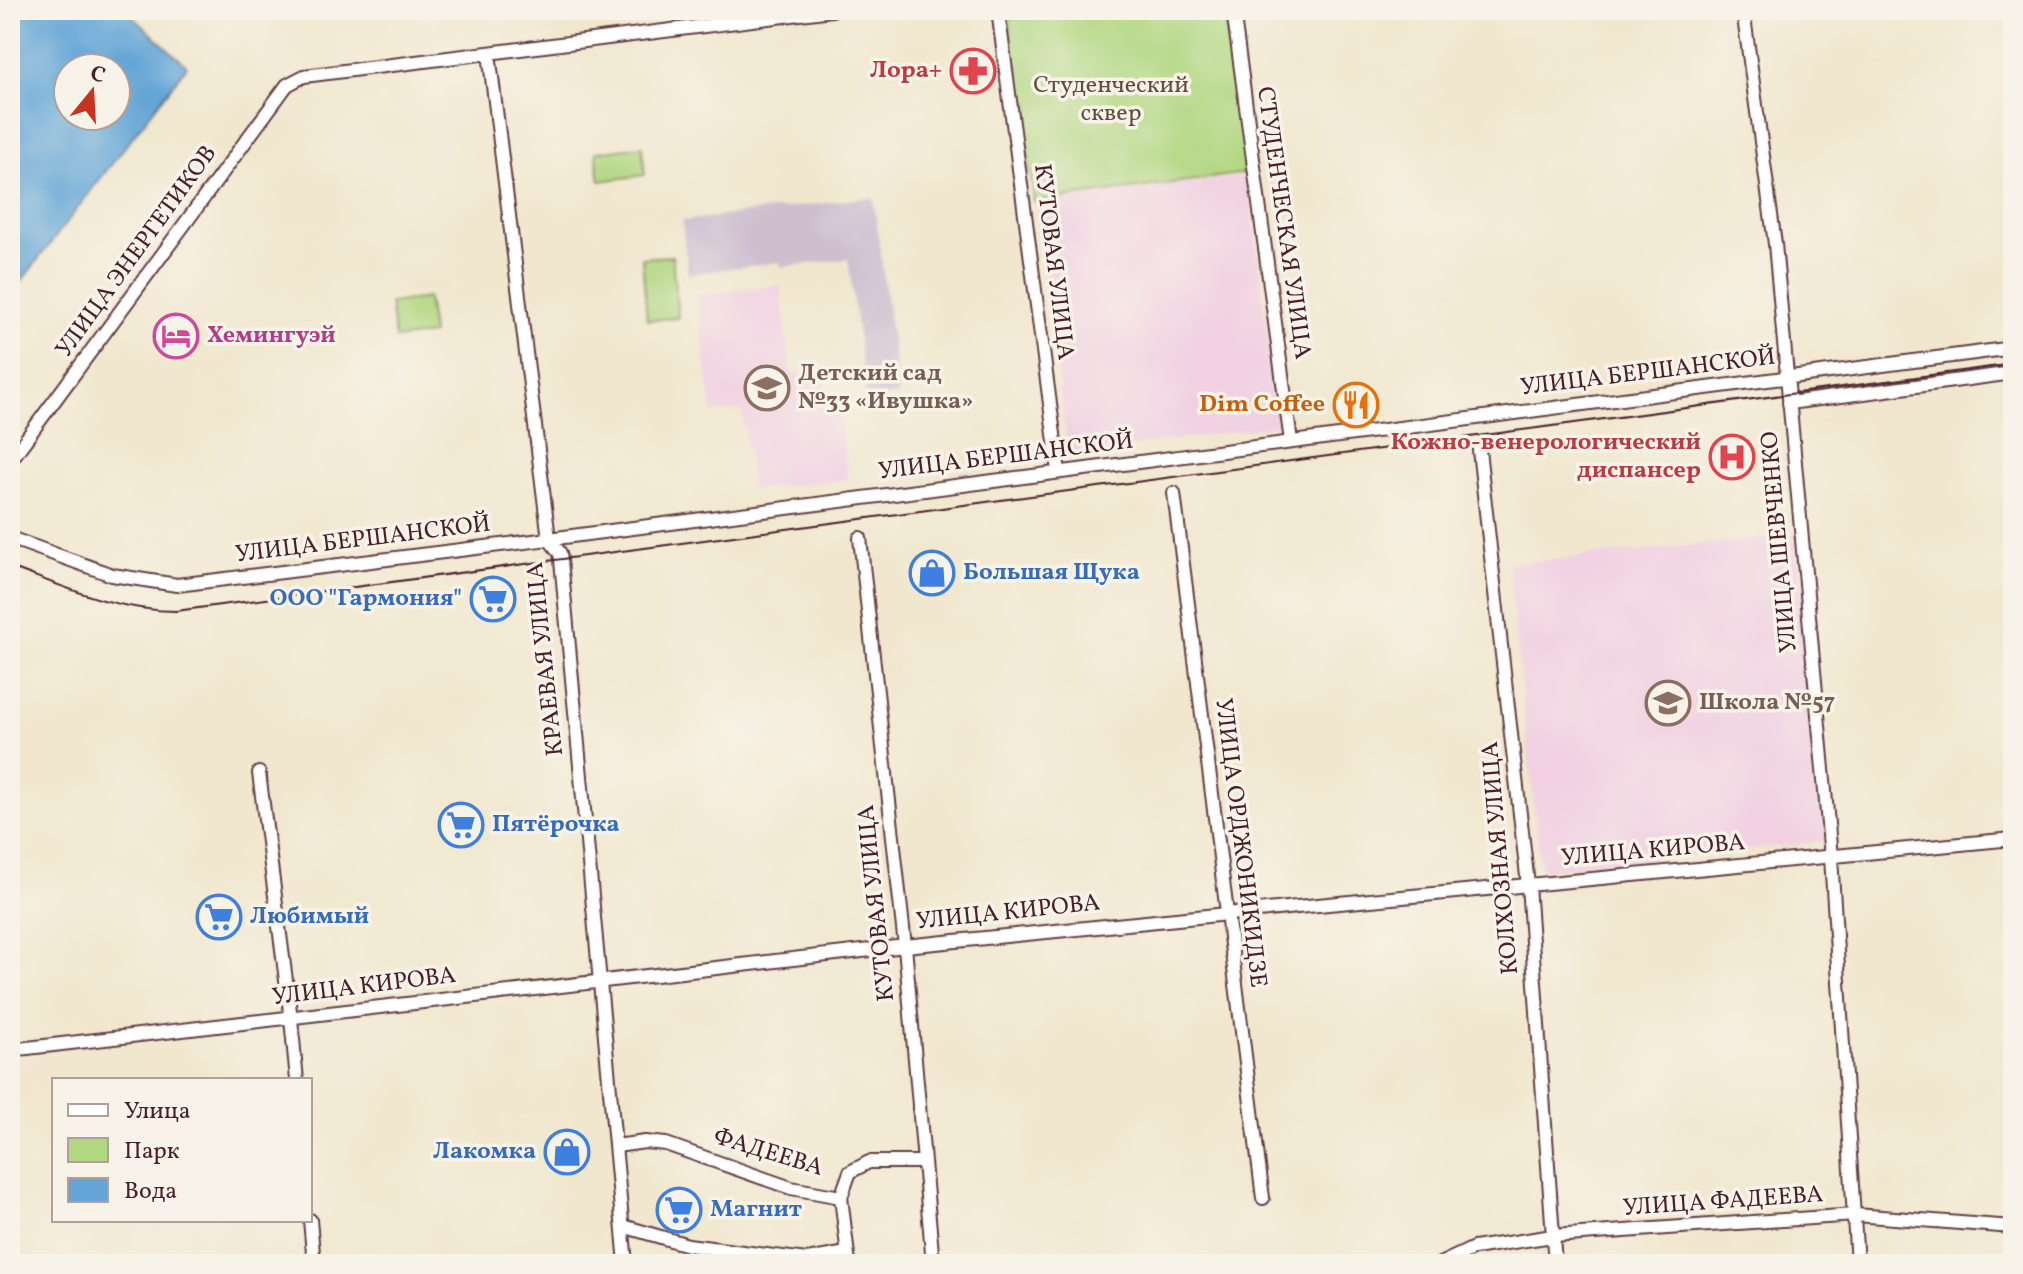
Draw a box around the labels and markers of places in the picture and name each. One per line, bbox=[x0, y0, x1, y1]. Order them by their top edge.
pharmacy icon: Лора+ bbox=[949, 47, 997, 95]
place label: Лора+ bbox=[870, 54, 942, 88]
hotel icon: Хемингуэй bbox=[152, 312, 200, 360]
place label: Хемингуэй bbox=[207, 319, 336, 353]
place label: Детский сад №33 «Ивушка» bbox=[798, 357, 974, 419]
school or university icon: Детский сад №33 «Ивушка» bbox=[743, 364, 791, 412]
restaurant icon: Dim Coffee bbox=[1332, 381, 1380, 429]
place label: Dim Coffee bbox=[1199, 388, 1325, 422]
place label: Кожно-венерологический диспансер bbox=[1390, 426, 1701, 488]
hospital icon: Кожно-венерологический диспансер bbox=[1708, 433, 1756, 481]
shop icon: Большая Щука bbox=[908, 549, 956, 597]
place label: Большая Щука bbox=[963, 556, 1140, 590]
supermarket icon: ООО "Гармония" bbox=[469, 575, 517, 623]
place label: ООО "Гармония" bbox=[270, 582, 462, 616]
school or university icon: Школа №57 bbox=[1644, 679, 1692, 727]
place label: Школа №57 bbox=[1699, 686, 1835, 720]
supermarket icon: Пятёрочка bbox=[437, 801, 485, 849]
place label: Пятёрочка bbox=[492, 808, 620, 842]
supermarket icon: Любимый bbox=[195, 893, 243, 941]
place label: Любимый bbox=[250, 900, 369, 934]
shop icon: Лакомка bbox=[543, 1128, 591, 1176]
place label: Лакомка bbox=[433, 1135, 536, 1169]
supermarket icon: Магнит bbox=[655, 1186, 703, 1234]
place label: Магнит bbox=[710, 1193, 802, 1227]

